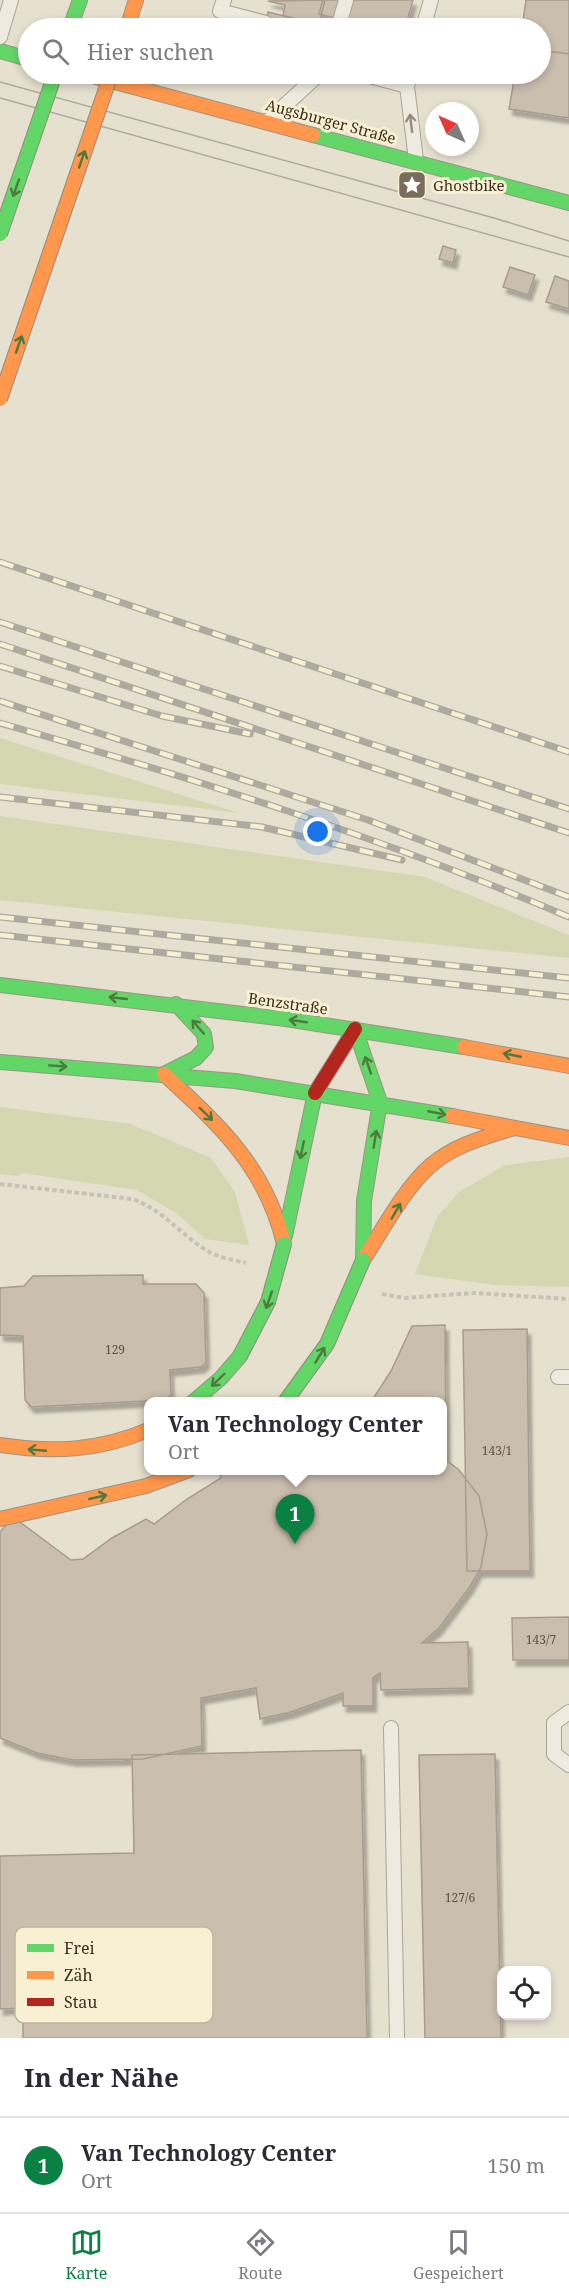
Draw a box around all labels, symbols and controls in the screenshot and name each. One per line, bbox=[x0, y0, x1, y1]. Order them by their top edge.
search box bbox=[18, 18, 551, 84]
icon: search bbox=[39, 35, 72, 68]
text: Hier suchen bbox=[87, 36, 214, 66]
street label: Augsburger Straße bbox=[264, 94, 398, 148]
north arrow bbox=[425, 102, 479, 156]
one-way arrow bbox=[406, 114, 417, 134]
one-way arrow bbox=[77, 150, 88, 169]
place icon: Ghostbike bbox=[396, 169, 428, 201]
place label: Ghostbike bbox=[433, 175, 504, 195]
one-way arrow bbox=[9, 179, 20, 197]
one-way arrow bbox=[14, 335, 25, 354]
your location bbox=[303, 817, 332, 846]
street label: Benzstraße bbox=[247, 988, 329, 1018]
one-way arrow bbox=[109, 992, 129, 1003]
one-way arrow bbox=[288, 1015, 308, 1026]
one-way arrow bbox=[191, 1020, 205, 1035]
one-way arrow bbox=[502, 1049, 522, 1060]
one-way arrow bbox=[361, 1057, 372, 1075]
one-way arrow bbox=[48, 1061, 68, 1072]
one-way arrow bbox=[199, 1107, 214, 1121]
one-way arrow bbox=[427, 1108, 447, 1119]
one-way arrow bbox=[369, 1130, 380, 1150]
one-way arrow bbox=[296, 1140, 308, 1159]
one-way arrow bbox=[391, 1203, 402, 1221]
one-way arrow bbox=[263, 1290, 274, 1309]
house number: 129 bbox=[105, 1341, 125, 1358]
one-way arrow bbox=[315, 1347, 327, 1364]
one-way arrow bbox=[210, 1373, 225, 1387]
popup bbox=[144, 1397, 447, 1475]
text: Van Technology Center bbox=[168, 1408, 423, 1438]
text: Ort bbox=[168, 1438, 199, 1465]
house number: 143/1 bbox=[482, 1442, 512, 1459]
one-way arrow bbox=[28, 1444, 48, 1455]
one-way arrow bbox=[88, 1491, 107, 1503]
pin: 1 bbox=[276, 1494, 314, 1544]
house number: 143/7 bbox=[526, 1631, 556, 1648]
house number: 127/6 bbox=[445, 1889, 475, 1906]
legend bbox=[15, 1927, 213, 2023]
text: Frei bbox=[64, 1937, 95, 1959]
text: Zäh bbox=[64, 1964, 93, 1986]
map controls bbox=[497, 1966, 551, 2020]
button: locate bbox=[497, 1966, 551, 2020]
text: Stau bbox=[64, 1991, 98, 2013]
text: In der Nähe bbox=[24, 2059, 179, 2095]
text: Van Technology Center bbox=[81, 2137, 336, 2167]
text: 1 bbox=[38, 2152, 49, 2179]
text: 150 m bbox=[487, 2152, 545, 2179]
text: Ort bbox=[81, 2167, 112, 2194]
tab: Karte bbox=[65, 2226, 107, 2284]
tab: Route bbox=[238, 2226, 282, 2284]
tab: Gespeichert bbox=[413, 2226, 504, 2284]

